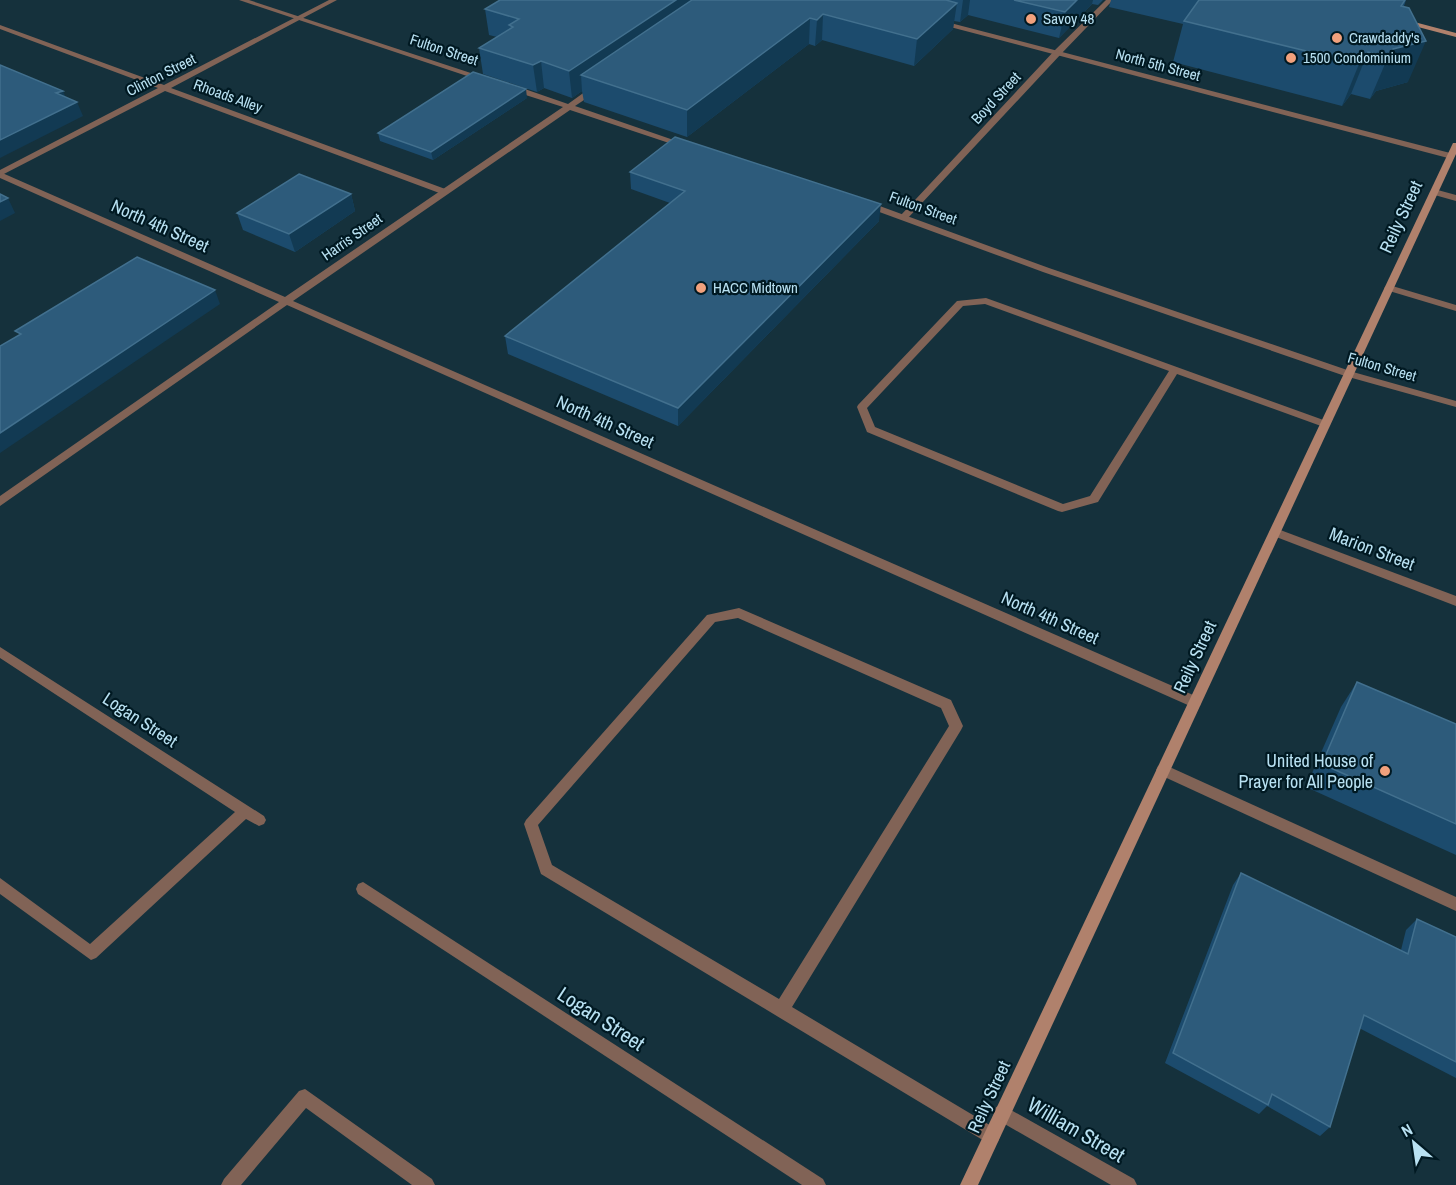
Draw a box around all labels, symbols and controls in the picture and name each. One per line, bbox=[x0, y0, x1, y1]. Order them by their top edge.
place label: Savoy 48 bbox=[1043, 8, 1094, 29]
marker: Savoy 48 bbox=[1024, 12, 1038, 26]
place label: Crawdaddy's bbox=[1349, 27, 1420, 48]
street label: Fulton Street bbox=[407, 29, 481, 71]
marker: Crawdaddy's bbox=[1330, 31, 1344, 45]
street label: North 5th Street bbox=[1113, 43, 1203, 86]
place label: 1500 Condominium bbox=[1303, 47, 1411, 68]
street label: Clinton Street bbox=[122, 48, 200, 101]
marker: 1500 Condominium bbox=[1284, 51, 1298, 65]
street label: Boyd Street bbox=[966, 67, 1026, 128]
street label: Rhoads Alley bbox=[191, 73, 266, 118]
street label: Reily Street bbox=[1373, 177, 1428, 257]
street label: Fulton Street bbox=[886, 186, 960, 230]
street label: North 4th Street bbox=[108, 193, 213, 258]
street label: Harris Street bbox=[317, 208, 387, 265]
place label: HACC Midtown bbox=[713, 277, 798, 298]
marker: HACC Midtown bbox=[694, 281, 708, 295]
street label: Fulton Street bbox=[1345, 347, 1419, 386]
street label: North 4th Street bbox=[553, 389, 658, 454]
street label: Marion Street bbox=[1326, 521, 1418, 576]
street label: North 4th Street bbox=[998, 585, 1103, 650]
street label: Reily Street bbox=[1167, 617, 1222, 697]
street label: Logan Street bbox=[98, 686, 183, 753]
place label: United House of Prayer for All People bbox=[1238, 748, 1374, 794]
marker: United House of Prayer for All People bbox=[1378, 764, 1392, 778]
street label: Logan Street bbox=[552, 980, 651, 1058]
street label: Reily Street bbox=[961, 1057, 1016, 1137]
street label: William Street bbox=[1022, 1090, 1130, 1169]
north arrow bbox=[1384, 1113, 1444, 1173]
text: N bbox=[1397, 1118, 1416, 1142]

